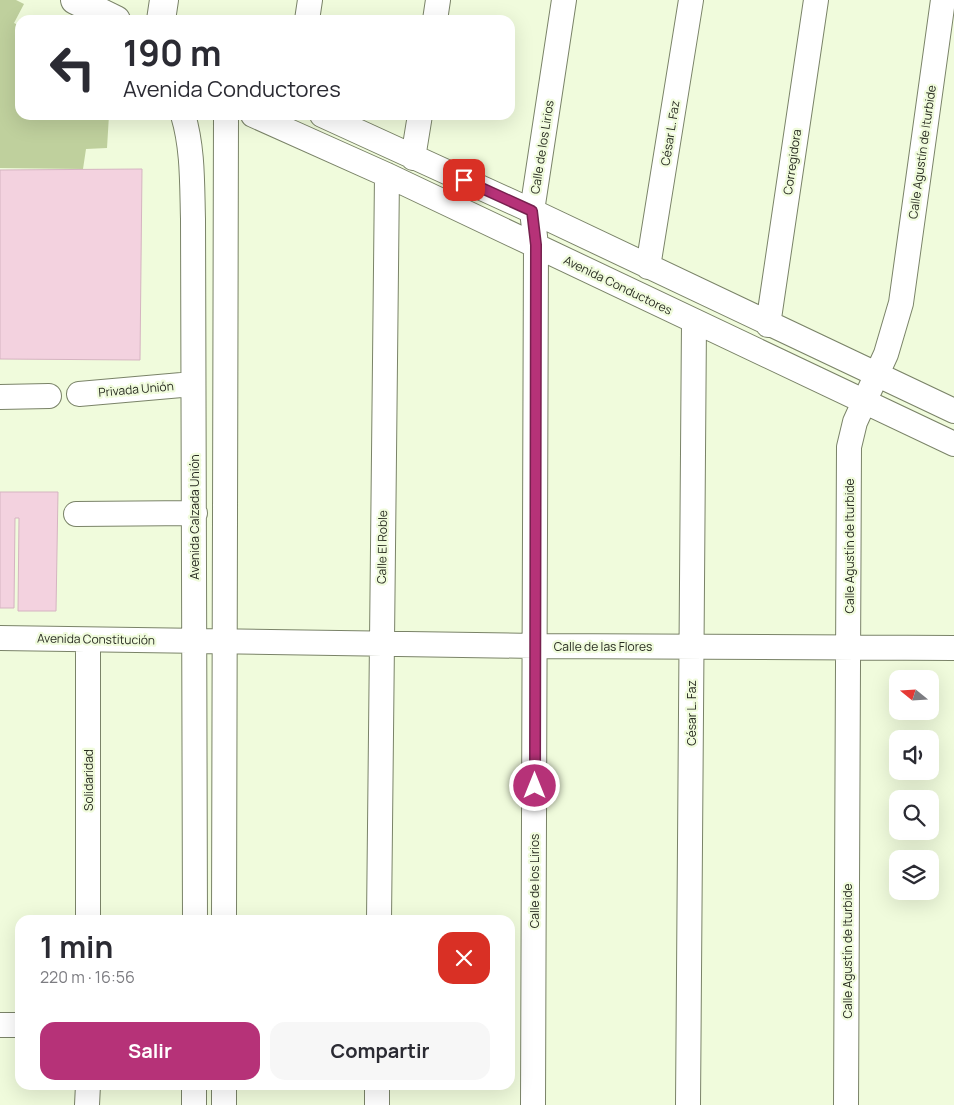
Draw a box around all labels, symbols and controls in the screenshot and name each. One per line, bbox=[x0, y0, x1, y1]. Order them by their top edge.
text: 190 m bbox=[123, 29, 222, 77]
icon: left bbox=[40, 35, 105, 100]
text: Avenida Conductores bbox=[123, 74, 341, 104]
street label: Calle Agustín de Iturbide bbox=[904, 84, 940, 220]
street label: Calle de los Lirios bbox=[526, 99, 558, 195]
street label: César L. Faz bbox=[656, 99, 684, 167]
street label: Corregidora bbox=[779, 128, 805, 196]
pin bbox=[443, 159, 485, 201]
icon: arrive bbox=[450, 166, 478, 194]
street label: Avenida Conductores bbox=[561, 251, 675, 319]
street label: Privada Unión bbox=[98, 377, 174, 401]
street label: Avenida Calzada Unión bbox=[186, 454, 203, 580]
street label: Calle Agustín de Iturbide bbox=[841, 478, 858, 614]
street label: Calle El Roble bbox=[373, 510, 391, 584]
street label: Avenida Constitución bbox=[37, 629, 155, 649]
street label: Calle de las Flores bbox=[554, 638, 652, 655]
north arrow bbox=[889, 670, 939, 720]
map controls bbox=[889, 670, 939, 900]
street label: César L. Faz bbox=[683, 680, 700, 746]
button: sound bbox=[889, 730, 939, 780]
street label: Solidaridad bbox=[80, 749, 97, 811]
position arrow bbox=[508, 759, 560, 811]
button: search bbox=[889, 790, 939, 840]
street label: Calle de los Lirios bbox=[526, 834, 543, 928]
button: layers bbox=[889, 850, 939, 900]
street label: Calle Agustín de Iturbide bbox=[839, 883, 856, 1019]
text: 1 min bbox=[40, 926, 113, 967]
button: close bbox=[438, 932, 490, 984]
text: 220 m · 16:56 bbox=[40, 966, 135, 988]
button: Salir bbox=[40, 1022, 260, 1080]
button: Compartir bbox=[270, 1022, 490, 1080]

